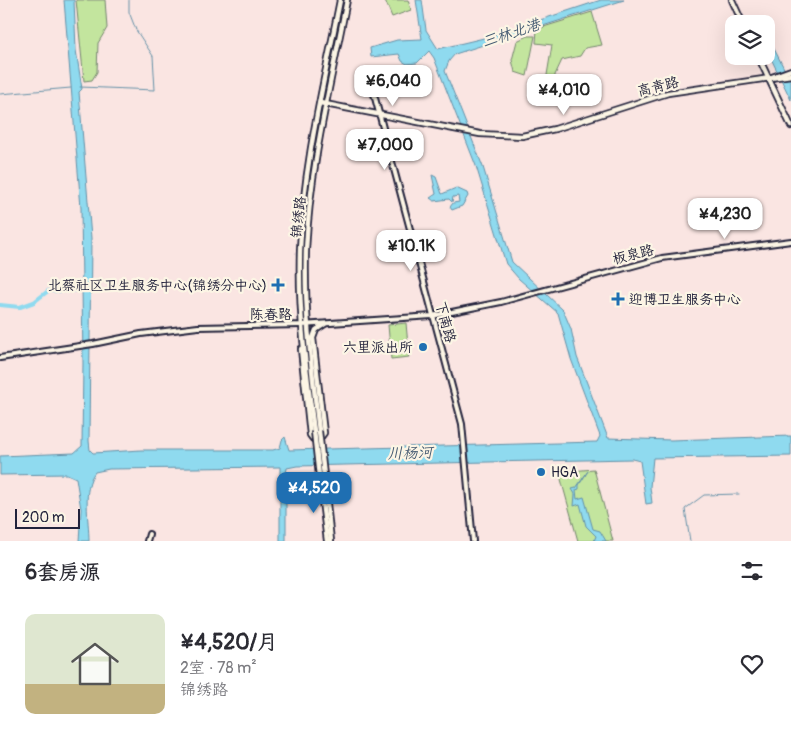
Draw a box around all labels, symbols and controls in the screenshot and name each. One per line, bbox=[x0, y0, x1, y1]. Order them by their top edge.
water label: 三林北港 bbox=[480, 15, 545, 52]
map controls bbox=[725, 15, 775, 65]
button: layers bbox=[725, 15, 775, 65]
pin: ¥6,040 bbox=[352, 64, 434, 107]
text: ¥6,040 bbox=[365, 71, 421, 91]
street label: 高青路 bbox=[636, 73, 681, 100]
pin: ¥4,010 bbox=[523, 74, 605, 116]
text: ¥4,010 bbox=[538, 80, 590, 100]
pin: ¥7,000 bbox=[344, 128, 426, 171]
text: ¥7,000 bbox=[357, 135, 413, 155]
street label: 锦绣路 bbox=[288, 195, 309, 239]
pin: ¥4,230 bbox=[684, 198, 766, 240]
text: ¥4,230 bbox=[699, 204, 751, 224]
pin: ¥10.1K bbox=[370, 230, 452, 272]
text: ¥10.1K bbox=[387, 236, 435, 256]
street label: 板泉路 bbox=[611, 241, 656, 268]
place label: 北蔡社区卫生服务中心(锦绣分中心) bbox=[48, 277, 267, 294]
marker: 北蔡社区卫生服务中心(锦绣分中心) bbox=[271, 278, 285, 292]
place label: 迎博卫生服务中心 bbox=[629, 291, 741, 308]
marker: 迎博卫生服务中心 bbox=[611, 292, 625, 306]
street label: 下南路 bbox=[432, 300, 459, 345]
street label: 陈春路 bbox=[250, 306, 292, 323]
place label: 六里派出所 bbox=[343, 339, 413, 356]
marker: 六里派出所 bbox=[417, 341, 429, 353]
water label: 川杨河 bbox=[387, 443, 436, 464]
place label: HGA bbox=[551, 464, 578, 481]
marker: HGA bbox=[535, 466, 547, 478]
pin: ¥4,520 bbox=[273, 472, 355, 514]
text: ¥4,520 bbox=[288, 478, 341, 498]
scale bar bbox=[15, 506, 80, 529]
text: 200 m bbox=[22, 509, 64, 526]
icon: filters bbox=[738, 557, 766, 585]
text: 6套房源 bbox=[25, 559, 100, 586]
text: ¥4,520/月 bbox=[180, 629, 278, 656]
icon: home bbox=[65, 634, 125, 694]
icon: heart bbox=[738, 650, 766, 678]
text: 2室 · 78 m² bbox=[180, 658, 257, 678]
text: 锦绣路 bbox=[180, 680, 228, 700]

